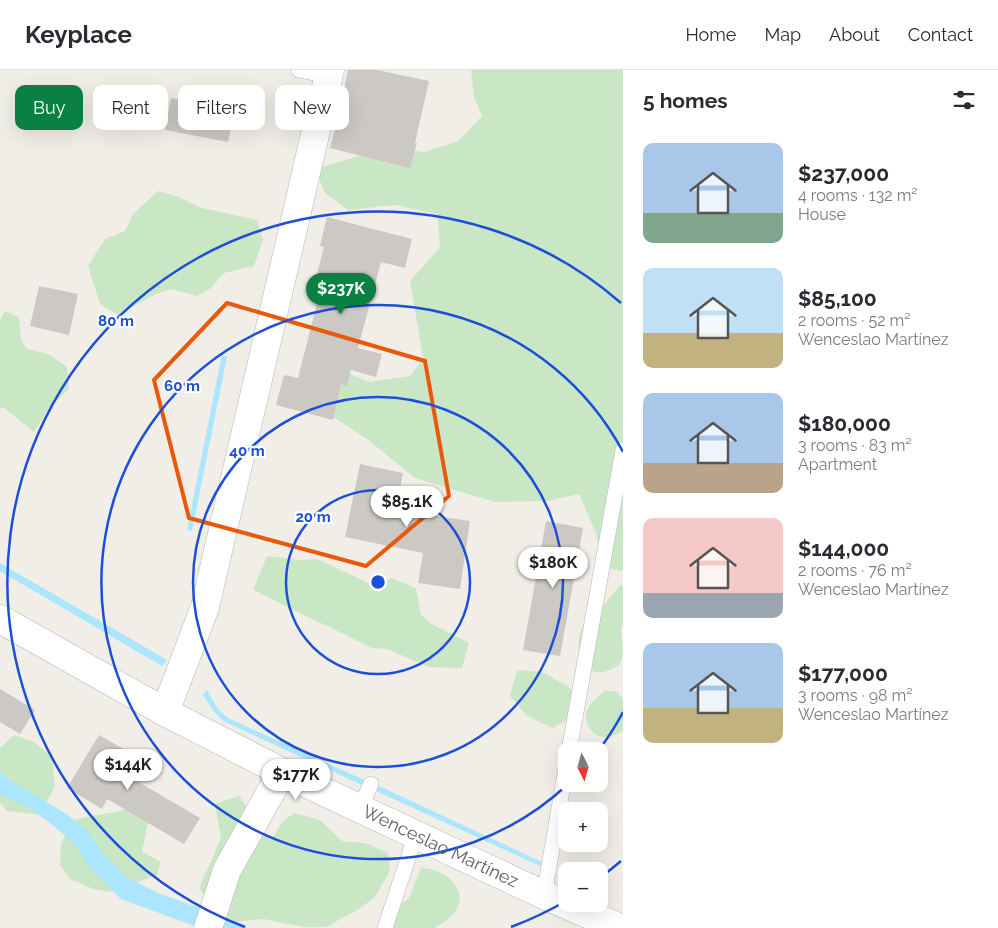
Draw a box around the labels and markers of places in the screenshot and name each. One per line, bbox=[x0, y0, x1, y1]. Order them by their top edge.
pin: $237K bbox=[306, 272, 376, 315]
pin: $85.1K bbox=[366, 486, 448, 528]
pin: $180K bbox=[518, 546, 588, 589]
centre of rings bbox=[369, 573, 387, 591]
pin: $144K bbox=[93, 748, 163, 791]
pin: $177K bbox=[261, 758, 331, 801]

